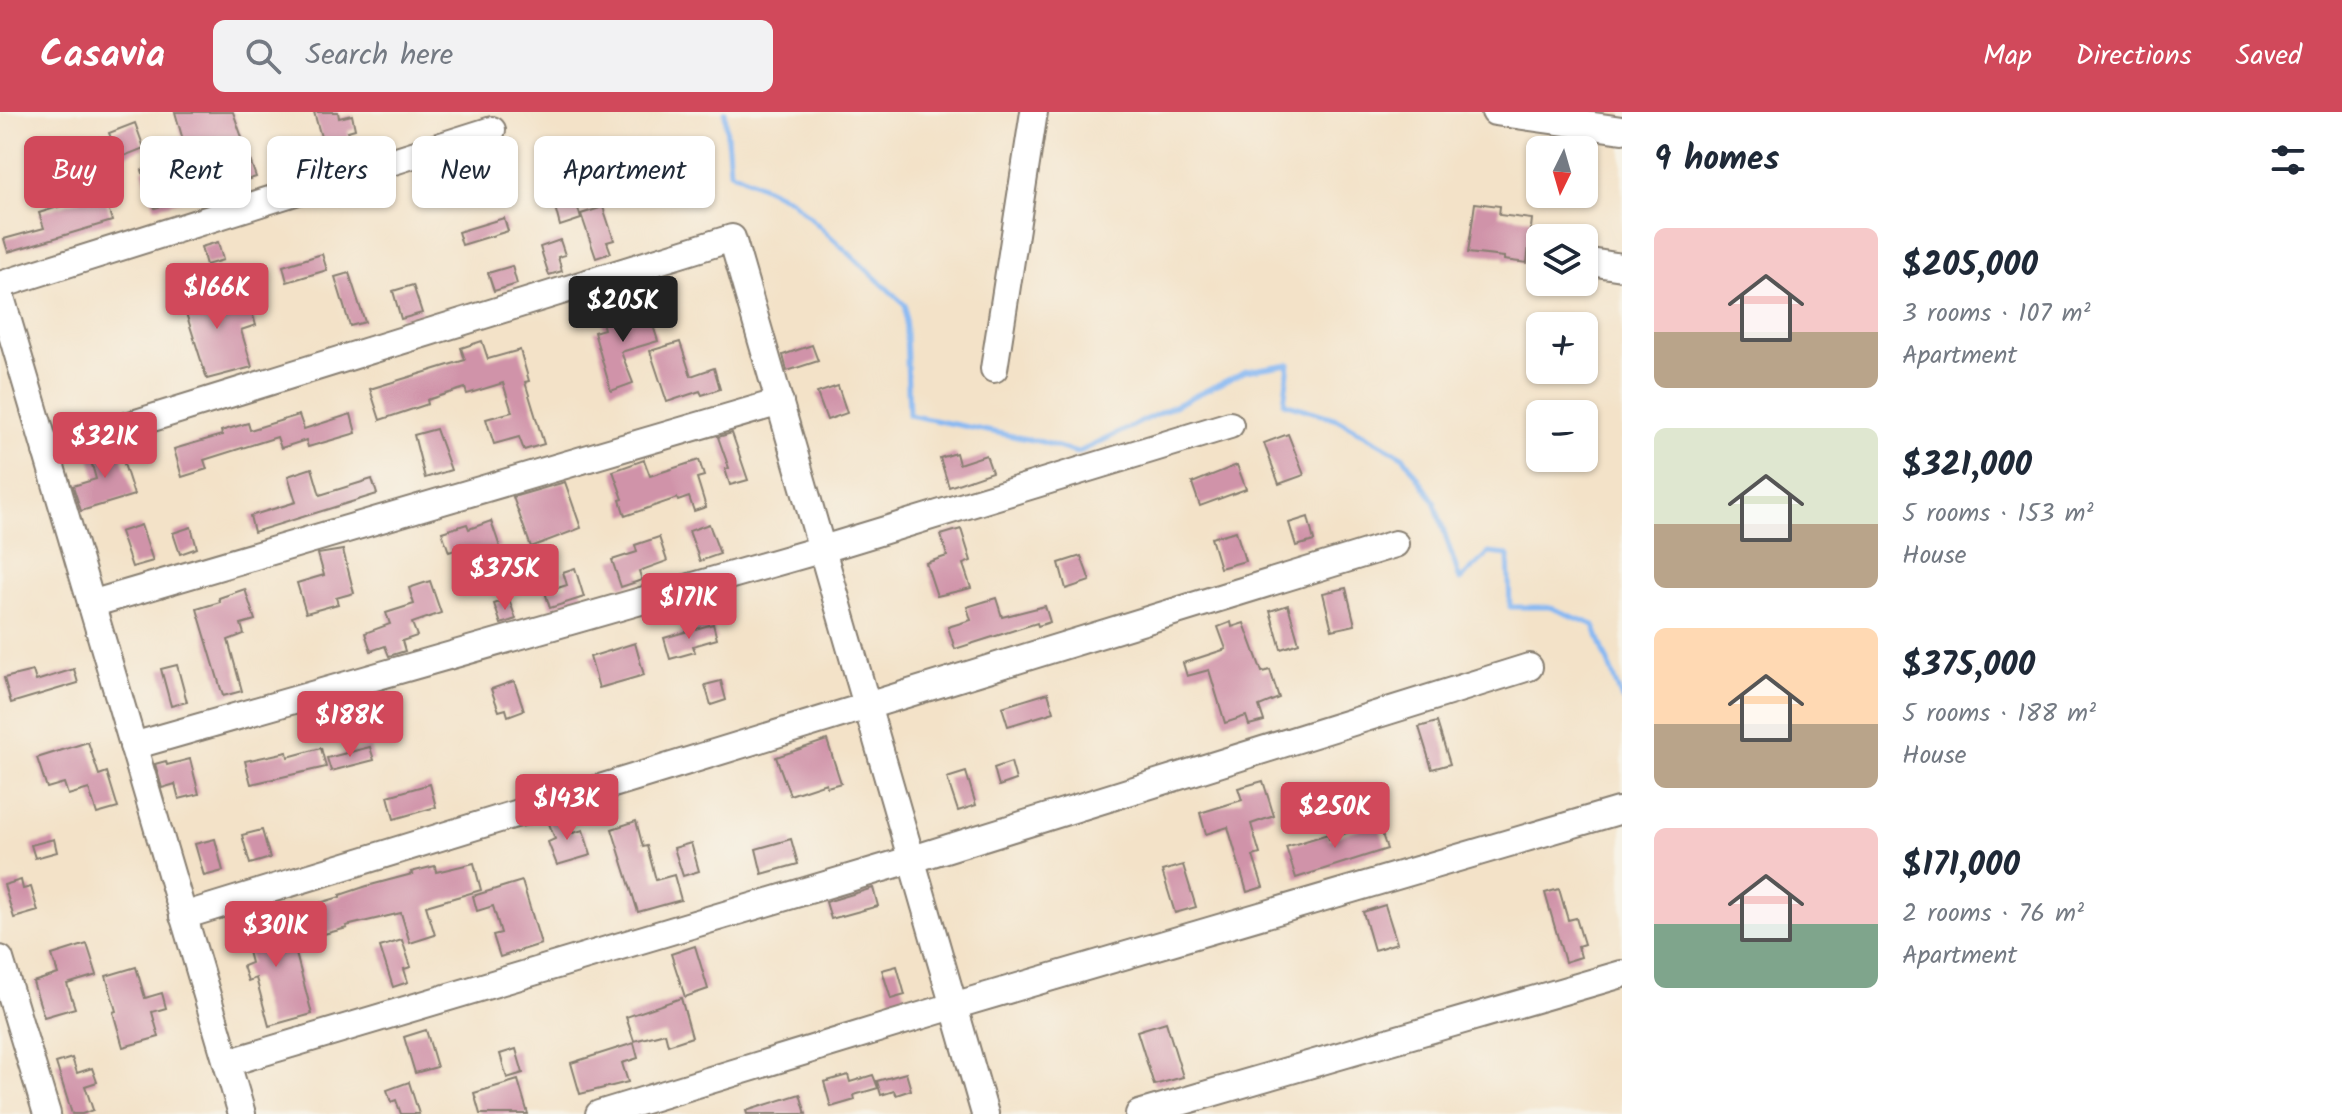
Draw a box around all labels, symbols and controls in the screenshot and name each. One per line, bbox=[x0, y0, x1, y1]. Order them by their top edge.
search box bbox=[213, 20, 773, 92]
text: Casavia bbox=[40, 26, 165, 86]
text: Search here bbox=[305, 32, 453, 80]
icon: search bbox=[241, 34, 285, 78]
text: Map bbox=[1983, 34, 2032, 79]
text: Directions bbox=[2076, 34, 2192, 79]
text: Saved bbox=[2236, 34, 2302, 79]
text: 9 homes bbox=[1654, 133, 1779, 187]
chip: Buy bbox=[24, 136, 124, 208]
chip: Rent bbox=[140, 136, 251, 208]
chip: Filters bbox=[267, 136, 396, 208]
chip: New bbox=[412, 136, 518, 208]
chip: Apartment bbox=[534, 136, 715, 208]
north arrow bbox=[1526, 136, 1598, 208]
map controls bbox=[1526, 136, 1598, 472]
icon: filters bbox=[2266, 138, 2310, 182]
button: layers bbox=[1526, 224, 1598, 296]
text: $205,000 bbox=[1902, 239, 2038, 293]
icon: home bbox=[1718, 260, 1814, 356]
pin: $166K bbox=[161, 263, 273, 331]
text: $166K bbox=[183, 268, 251, 310]
pin: $205K bbox=[567, 276, 679, 344]
text: $205K bbox=[587, 281, 659, 323]
text: 3 rooms · 107 m² bbox=[1902, 293, 2091, 335]
button: + bbox=[1526, 312, 1598, 384]
text: Apartment bbox=[1902, 335, 2017, 377]
button: − bbox=[1526, 400, 1598, 472]
pin: $321K bbox=[49, 412, 161, 480]
text: $321K bbox=[71, 417, 139, 459]
text: $321,000 bbox=[1902, 439, 2032, 493]
icon: home bbox=[1718, 460, 1814, 556]
text: 5 rooms · 153 m² bbox=[1902, 493, 2093, 535]
text: House bbox=[1902, 535, 1966, 577]
pin: $375K bbox=[449, 544, 561, 612]
text: $375K bbox=[470, 549, 540, 591]
pin: $171K bbox=[633, 573, 745, 641]
text: $171K bbox=[659, 578, 719, 620]
text: $375,000 bbox=[1902, 639, 2035, 693]
icon: home bbox=[1718, 660, 1814, 756]
pin: $188K bbox=[294, 691, 406, 759]
text: 5 rooms · 188 m² bbox=[1902, 693, 2096, 735]
text: $188K bbox=[315, 696, 385, 738]
text: House bbox=[1902, 735, 1966, 777]
pin: $143K bbox=[511, 774, 623, 842]
text: $143K bbox=[533, 779, 601, 821]
pin: $250K bbox=[1279, 782, 1391, 850]
text: $250K bbox=[1299, 787, 1371, 829]
text: $171,000 bbox=[1902, 839, 2020, 893]
icon: home bbox=[1718, 860, 1814, 956]
text: 2 rooms · 76 m² bbox=[1902, 893, 2084, 935]
pin: $301K bbox=[220, 901, 332, 969]
text: $301K bbox=[243, 906, 309, 948]
text: Apartment bbox=[1902, 935, 2017, 977]

